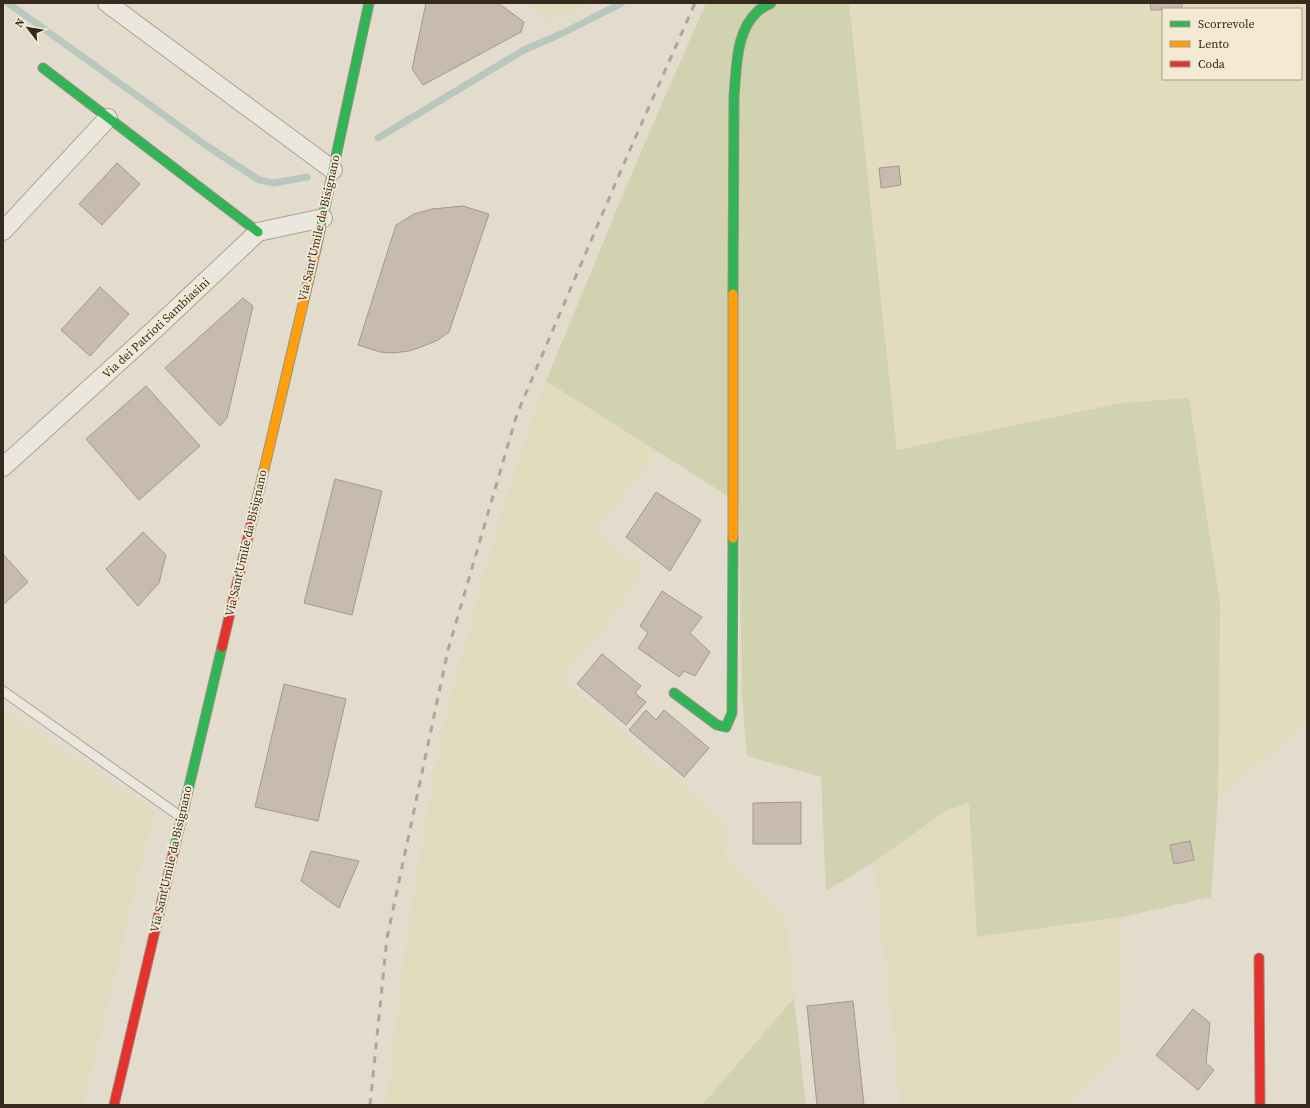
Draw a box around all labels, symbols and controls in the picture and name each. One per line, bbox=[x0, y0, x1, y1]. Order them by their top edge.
north arrow bbox=[8, 8, 48, 48]
legend bbox=[1162, 8, 1302, 80]
text: N bbox=[11, 16, 28, 30]
text: Scorrevole bbox=[1198, 16, 1255, 32]
text: Lento bbox=[1198, 36, 1229, 52]
text: Coda bbox=[1198, 56, 1226, 72]
street label: Via Sant'Umile da Bisignano bbox=[294, 153, 344, 303]
street label: Via dei Patrioti Sambiasini bbox=[99, 274, 213, 382]
street label: Via Sant'Umile da Bisignano bbox=[221, 468, 271, 618]
street label: Via Sant'Umile da Bisignano bbox=[146, 784, 196, 934]

